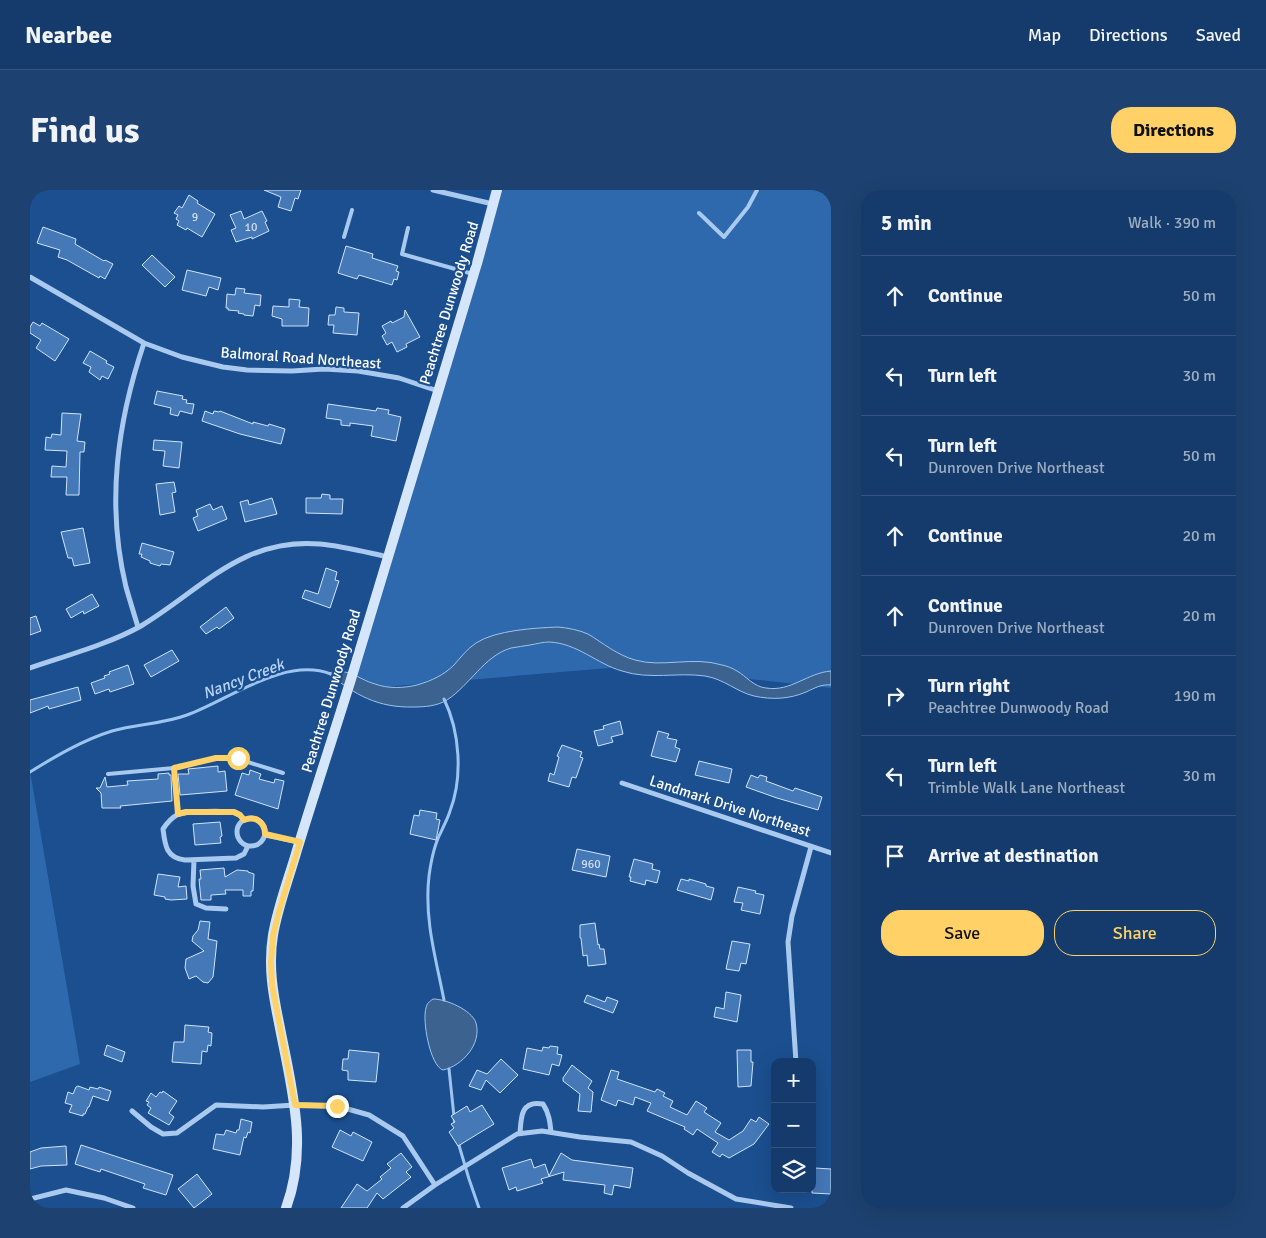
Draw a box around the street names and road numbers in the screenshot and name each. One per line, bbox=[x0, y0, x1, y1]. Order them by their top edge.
street label: Peachtree Dunwoody Road bbox=[416, 219, 482, 387]
street label: Balmoral Road Northeast bbox=[220, 343, 382, 373]
street label: Peachtree Dunwoody Road bbox=[298, 607, 364, 775]
street label: Landmark Drive Northeast bbox=[647, 771, 813, 841]

